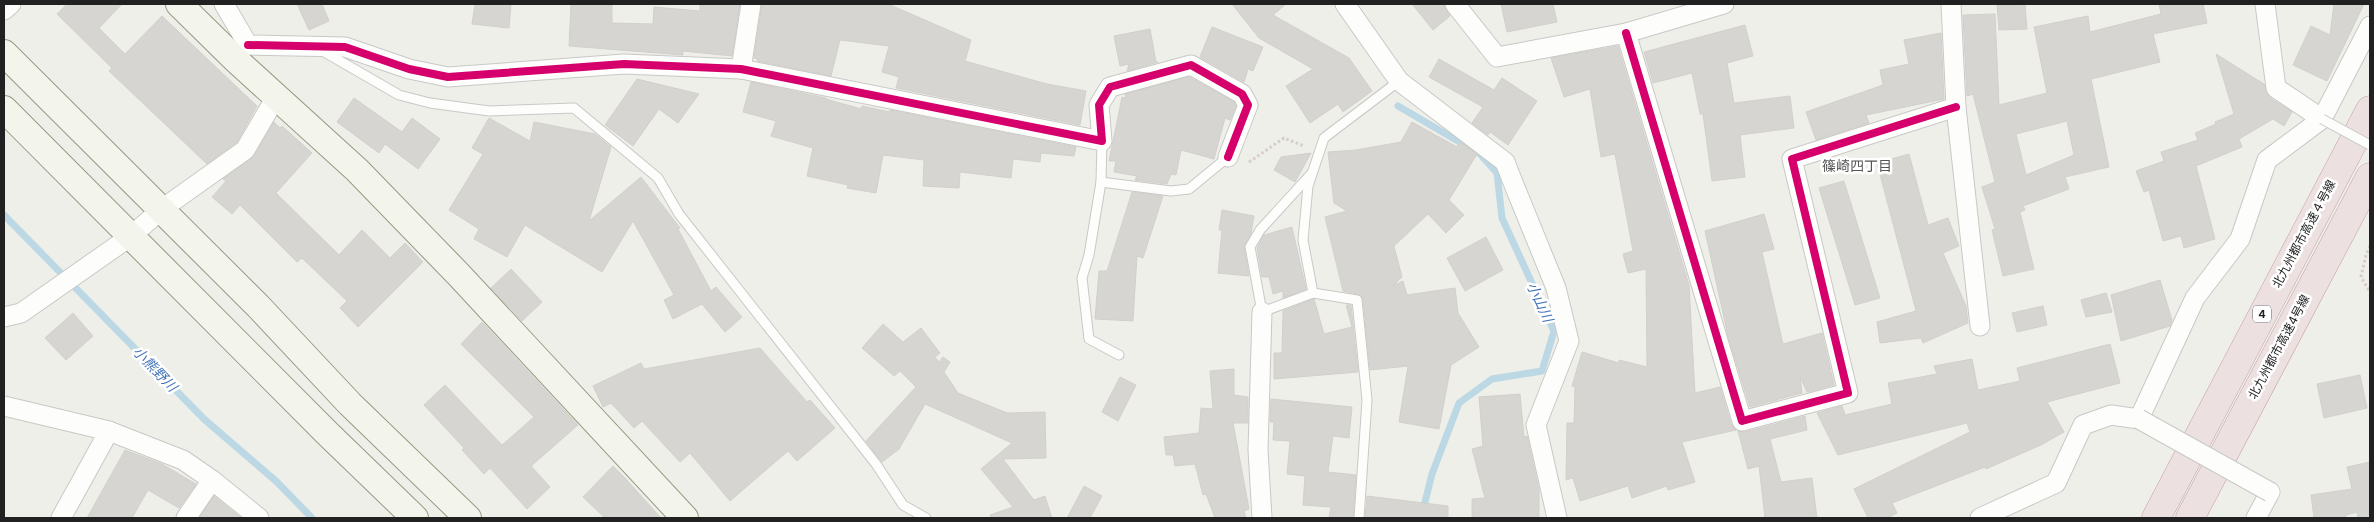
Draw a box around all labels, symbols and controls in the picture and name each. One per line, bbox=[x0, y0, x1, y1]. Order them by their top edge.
district label: 篠崎四丁目 bbox=[1822, 157, 1892, 174]
street label: 北九州都市高速４号線 bbox=[2269, 177, 2338, 290]
water label: 小山川 bbox=[1524, 279, 1558, 326]
street label: 北九州都市高速4号線 bbox=[2245, 292, 2312, 401]
road number: 4 bbox=[2253, 306, 2271, 322]
water label: 小熊野川 bbox=[130, 343, 182, 396]

